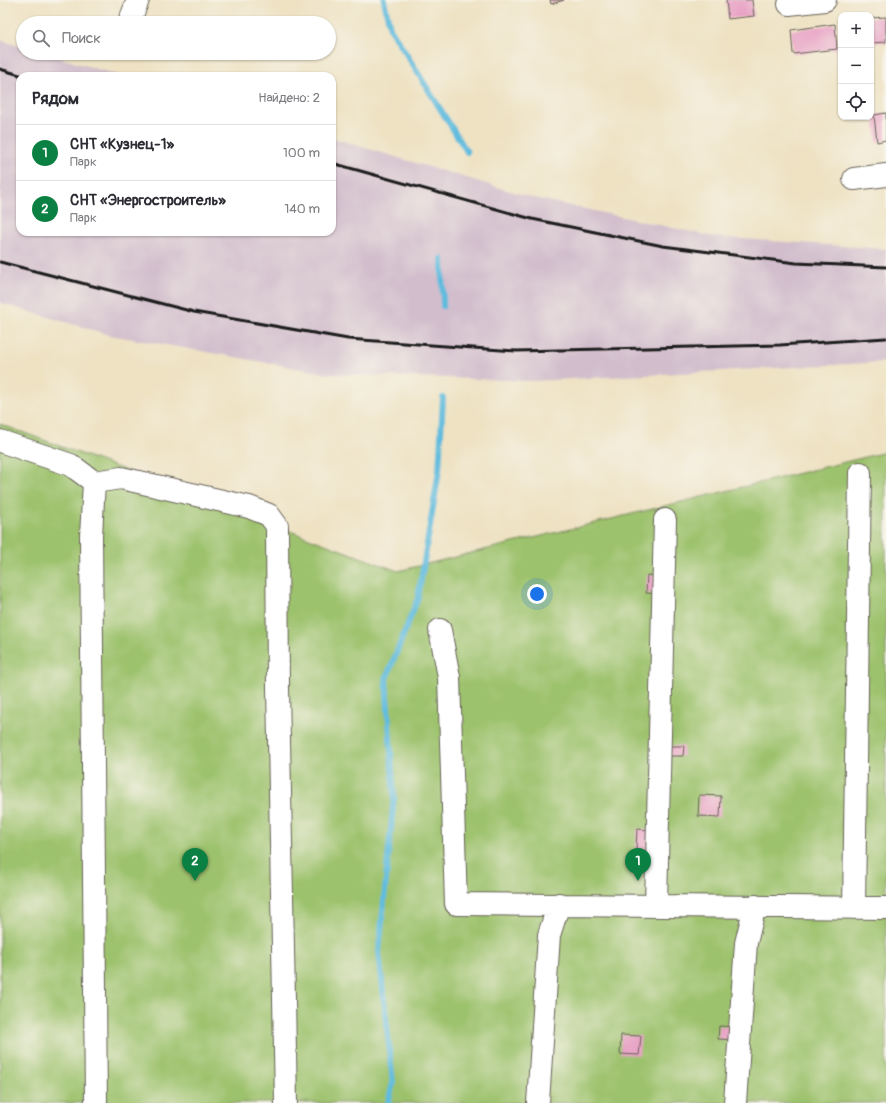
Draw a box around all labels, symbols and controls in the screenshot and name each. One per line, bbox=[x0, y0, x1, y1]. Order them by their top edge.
map controls bbox=[838, 12, 874, 120]
button: + bbox=[838, 12, 874, 48]
search box bbox=[16, 16, 336, 60]
icon: search bbox=[30, 27, 52, 49]
text: Поиск bbox=[62, 29, 101, 48]
button: − bbox=[838, 48, 874, 84]
button: locate bbox=[838, 84, 874, 120]
text: Рядом bbox=[32, 88, 79, 109]
text: Найдено: 2 bbox=[258, 90, 320, 106]
text: СНТ «Кузнец-1» bbox=[70, 135, 174, 154]
text: 1 bbox=[42, 145, 48, 161]
text: 100 m bbox=[283, 145, 320, 161]
text: Парк bbox=[70, 154, 97, 170]
text: СНТ «Энергостроитель» bbox=[70, 191, 226, 210]
text: 2 bbox=[41, 201, 49, 217]
text: 140 m bbox=[284, 201, 320, 217]
text: Парк bbox=[70, 210, 97, 226]
your location bbox=[527, 584, 547, 604]
pin: 2 bbox=[182, 848, 208, 881]
pin: 1 bbox=[625, 848, 651, 881]

